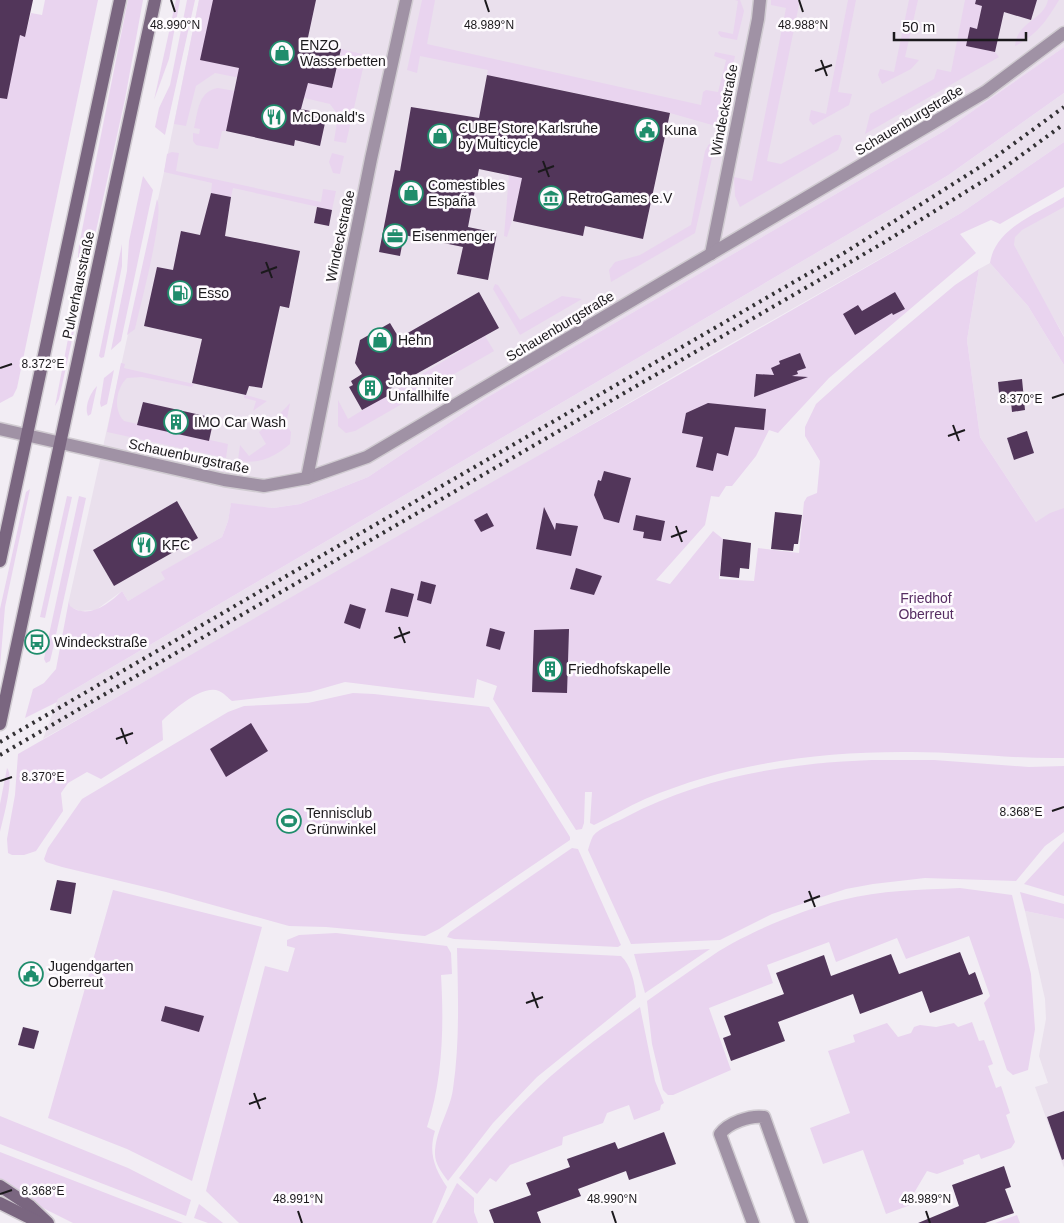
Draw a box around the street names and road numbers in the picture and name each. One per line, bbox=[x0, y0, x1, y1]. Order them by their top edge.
street label: Windeckstraße bbox=[707, 62, 741, 157]
street label: Schauenburgstraße bbox=[852, 81, 966, 159]
street label: Windeckstraße bbox=[322, 188, 358, 283]
street label: Pulverhausstraße bbox=[59, 229, 97, 340]
street label: Schauenburgstraße bbox=[503, 287, 617, 365]
street label: Schauenburgstraße bbox=[127, 435, 251, 477]

